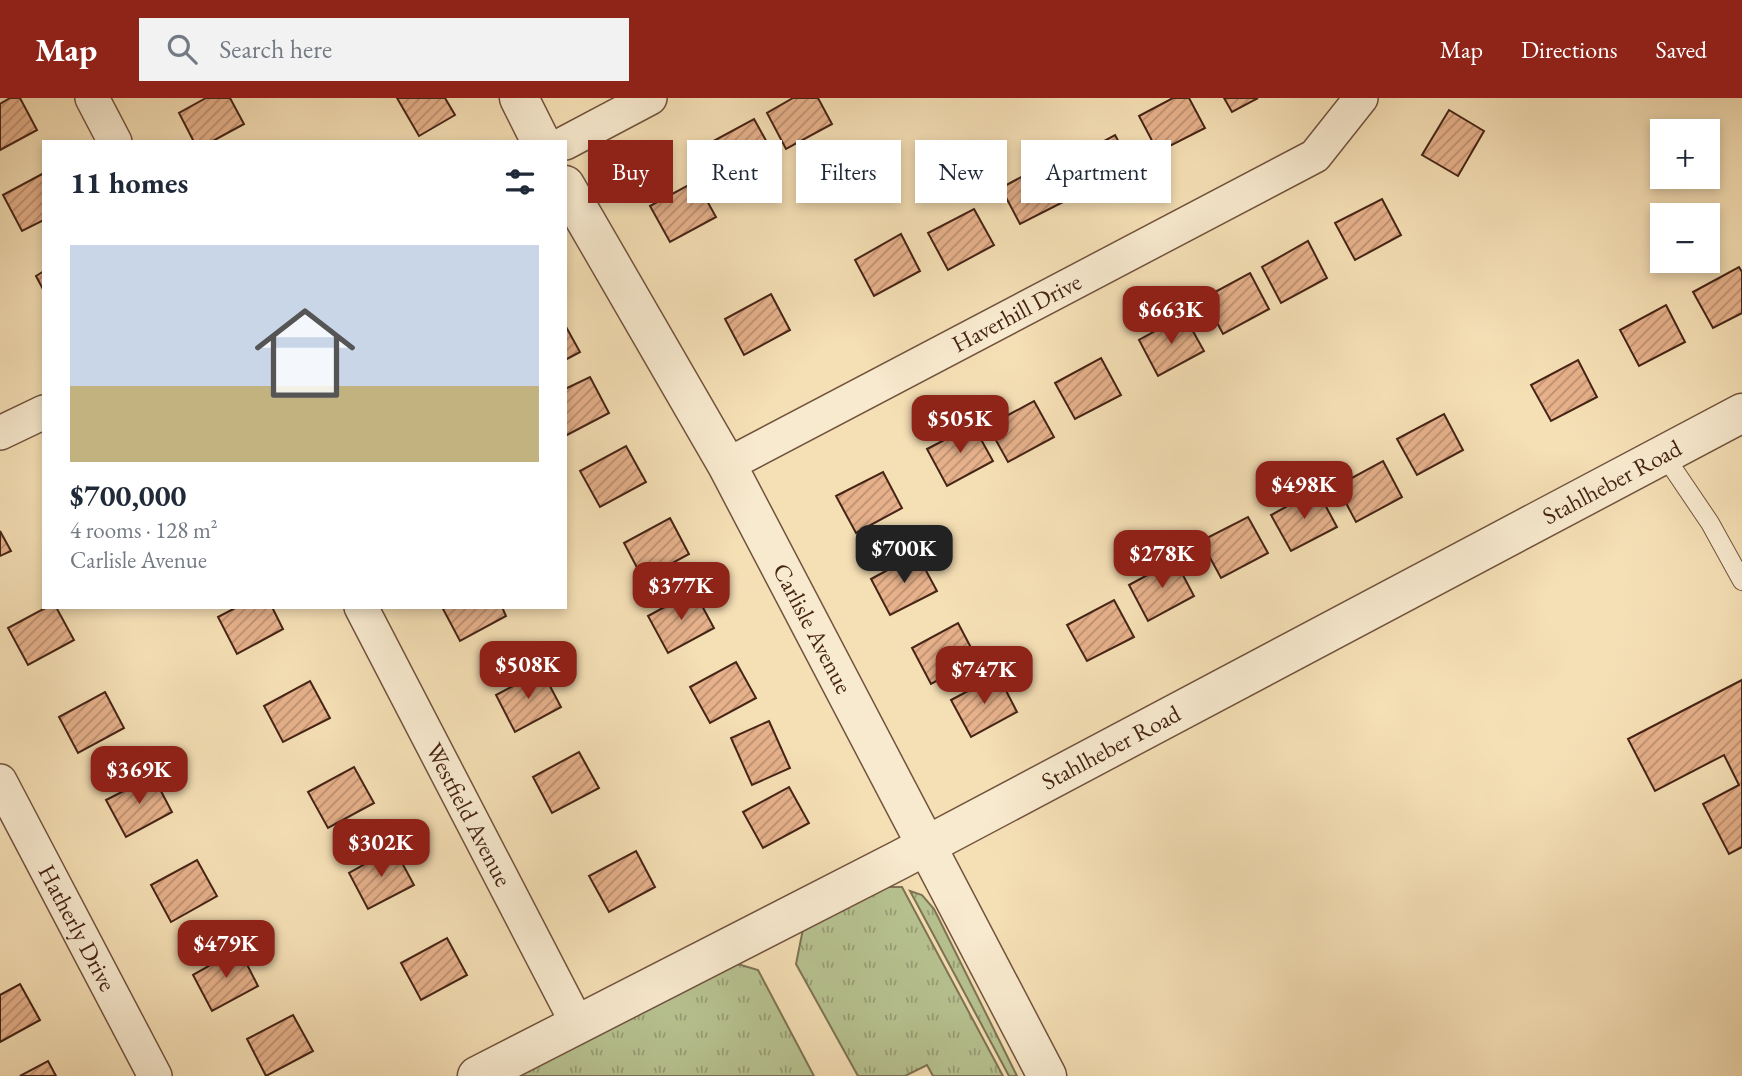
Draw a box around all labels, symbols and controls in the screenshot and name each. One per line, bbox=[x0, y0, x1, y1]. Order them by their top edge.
search box bbox=[139, 18, 629, 81]
text: Map bbox=[35, 28, 97, 71]
icon: search bbox=[163, 30, 201, 68]
text: Search here bbox=[219, 32, 332, 66]
text: Map bbox=[1440, 34, 1483, 65]
text: Directions bbox=[1521, 34, 1618, 65]
text: Saved bbox=[1656, 34, 1707, 65]
map controls bbox=[1650, 119, 1720, 273]
button: + bbox=[1650, 119, 1720, 189]
chip: Buy bbox=[588, 140, 673, 203]
chip: Rent bbox=[687, 140, 782, 203]
chip: Filters bbox=[796, 140, 901, 203]
chip: New bbox=[915, 140, 1007, 203]
chip: Apartment bbox=[1021, 140, 1171, 203]
text: 11 homes bbox=[70, 163, 188, 202]
icon: filters bbox=[501, 163, 539, 201]
button: − bbox=[1650, 203, 1720, 273]
street label: Haverhill Drive bbox=[946, 266, 1086, 359]
pin: $663K bbox=[1122, 286, 1220, 346]
icon: home bbox=[242, 290, 368, 416]
text: $663K bbox=[1139, 294, 1203, 324]
pin: $505K bbox=[911, 396, 1009, 455]
text: $505K bbox=[928, 403, 992, 433]
street label: Stahlheber Road bbox=[1537, 432, 1687, 531]
pin: $498K bbox=[1255, 462, 1353, 521]
text: $498K bbox=[1272, 469, 1336, 499]
text: $700,000 bbox=[70, 476, 186, 515]
text: 4 rooms · 128 m² bbox=[70, 515, 218, 545]
pin: $700K bbox=[855, 526, 953, 585]
pin: $278K bbox=[1113, 531, 1211, 590]
text: $700K bbox=[872, 533, 936, 563]
text: $278K bbox=[1130, 538, 1194, 568]
text: Carlisle Avenue bbox=[70, 545, 207, 575]
street label: Carlisle Avenue bbox=[766, 558, 860, 699]
pin: $377K bbox=[632, 562, 730, 622]
text: $377K bbox=[649, 570, 713, 600]
pin: $508K bbox=[479, 642, 577, 701]
pin: $747K bbox=[935, 646, 1033, 706]
text: $508K bbox=[496, 649, 560, 679]
text: $747K bbox=[952, 654, 1016, 684]
street label: Stahlheber Road bbox=[1036, 697, 1186, 797]
street label: Westfield Avenue bbox=[419, 737, 519, 892]
pin: $369K bbox=[90, 746, 188, 806]
text: $369K bbox=[107, 754, 171, 784]
pin: $302K bbox=[332, 820, 430, 879]
text: $302K bbox=[349, 827, 413, 857]
street label: Hatherly Drive bbox=[32, 859, 124, 996]
pin: $479K bbox=[177, 920, 275, 980]
text: $479K bbox=[194, 928, 258, 958]

